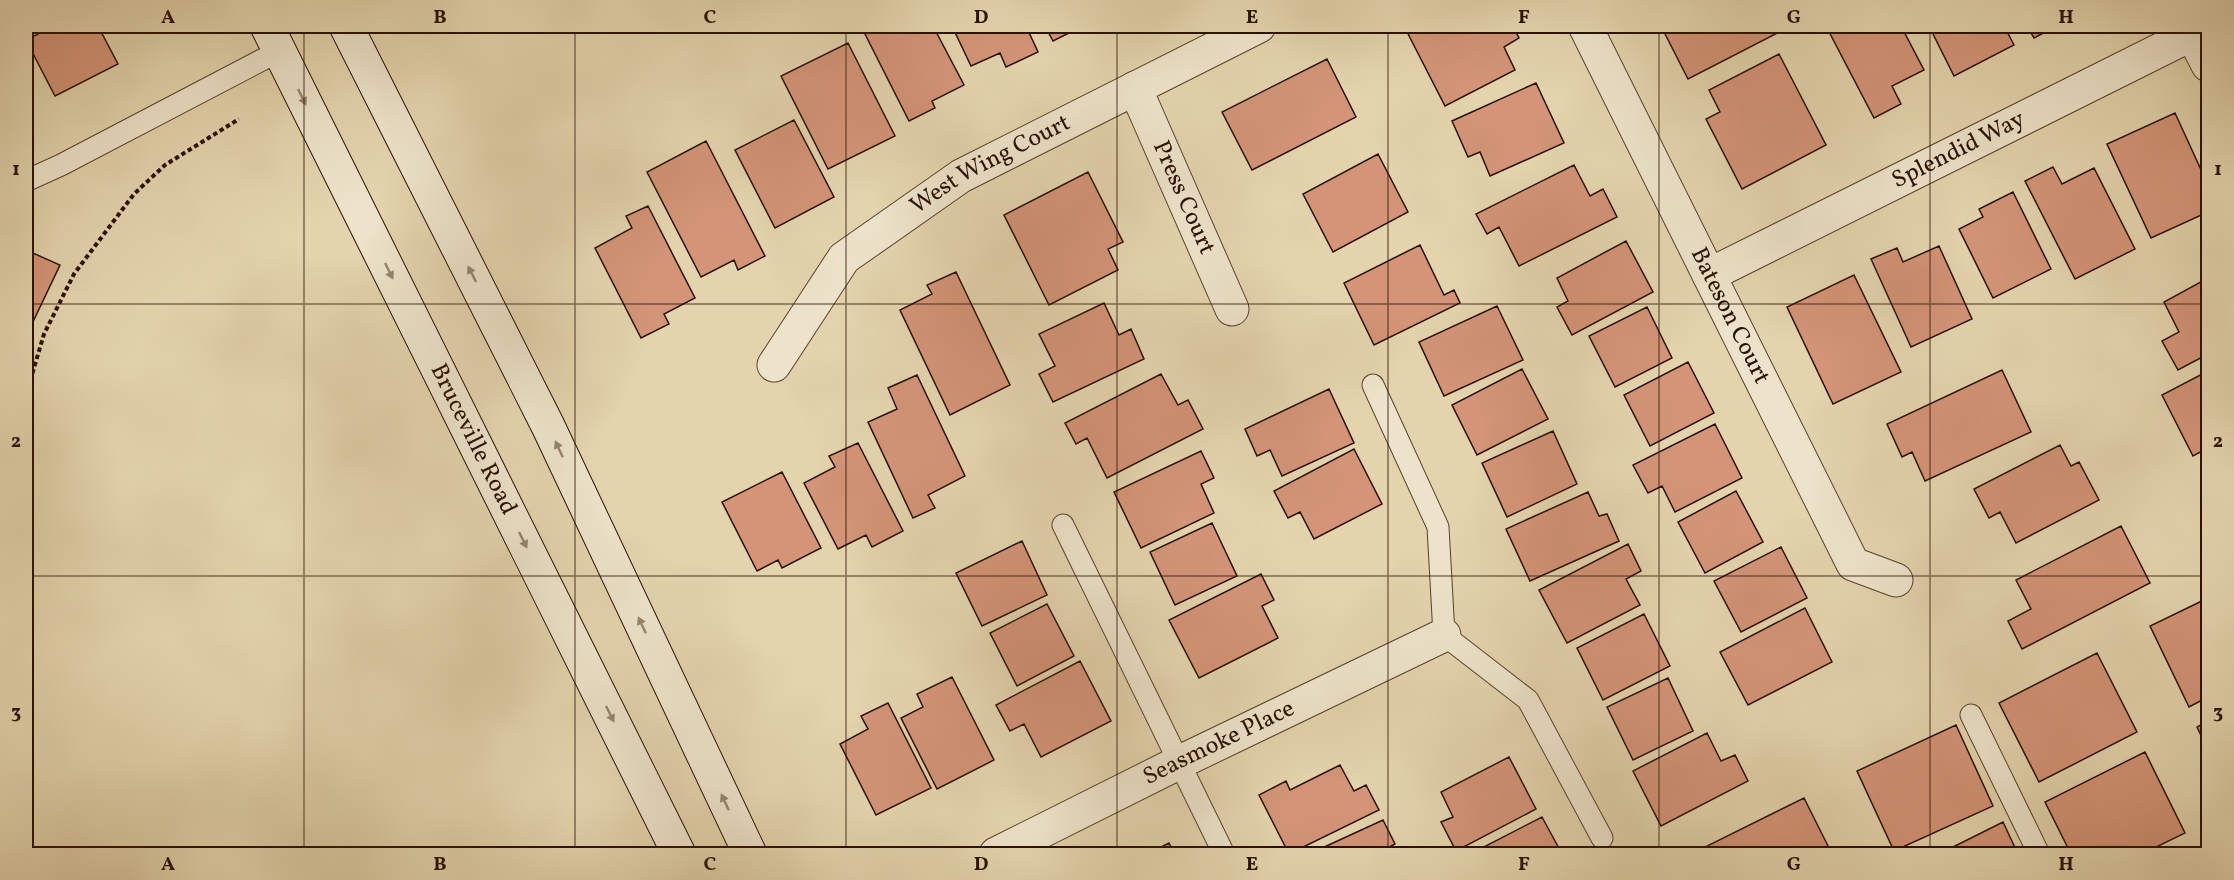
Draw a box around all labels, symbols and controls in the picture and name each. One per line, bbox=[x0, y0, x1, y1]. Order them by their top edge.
text: A bbox=[161, 4, 175, 32]
text: B bbox=[433, 4, 447, 32]
text: C bbox=[704, 4, 717, 32]
text: D bbox=[974, 4, 988, 32]
text: E bbox=[1246, 4, 1258, 32]
text: F bbox=[1518, 4, 1530, 32]
text: G bbox=[1787, 4, 1801, 32]
text: H bbox=[2058, 4, 2074, 32]
one-way arrow bbox=[297, 88, 307, 105]
street label: Splendid Way bbox=[1886, 103, 2031, 198]
street label: West Wing Court bbox=[904, 107, 1076, 223]
street label: Press Court bbox=[1143, 136, 1223, 260]
text: 1 bbox=[12, 156, 20, 184]
text: 1 bbox=[2214, 156, 2222, 184]
street label: Bateson Court bbox=[1681, 242, 1778, 390]
one-way arrow bbox=[384, 263, 394, 280]
one-way arrow bbox=[467, 266, 476, 283]
street label: Bruceville Road bbox=[421, 358, 525, 521]
text: 2 bbox=[11, 428, 21, 456]
text: 2 bbox=[2213, 428, 2223, 456]
one-way arrow bbox=[554, 440, 563, 457]
one-way arrow bbox=[517, 531, 527, 549]
one-way arrow bbox=[637, 617, 646, 634]
street label: Seasmoke Place bbox=[1137, 692, 1301, 795]
text: 3 bbox=[11, 699, 21, 727]
text: 3 bbox=[2213, 699, 2223, 727]
one-way arrow bbox=[605, 706, 614, 723]
one-way arrow bbox=[720, 793, 729, 810]
text: A bbox=[161, 851, 175, 879]
text: B bbox=[433, 851, 447, 879]
text: C bbox=[704, 851, 717, 879]
text: D bbox=[974, 851, 988, 879]
text: E bbox=[1246, 851, 1258, 879]
text: F bbox=[1518, 851, 1530, 879]
text: G bbox=[1787, 851, 1801, 879]
text: H bbox=[2058, 851, 2074, 879]

